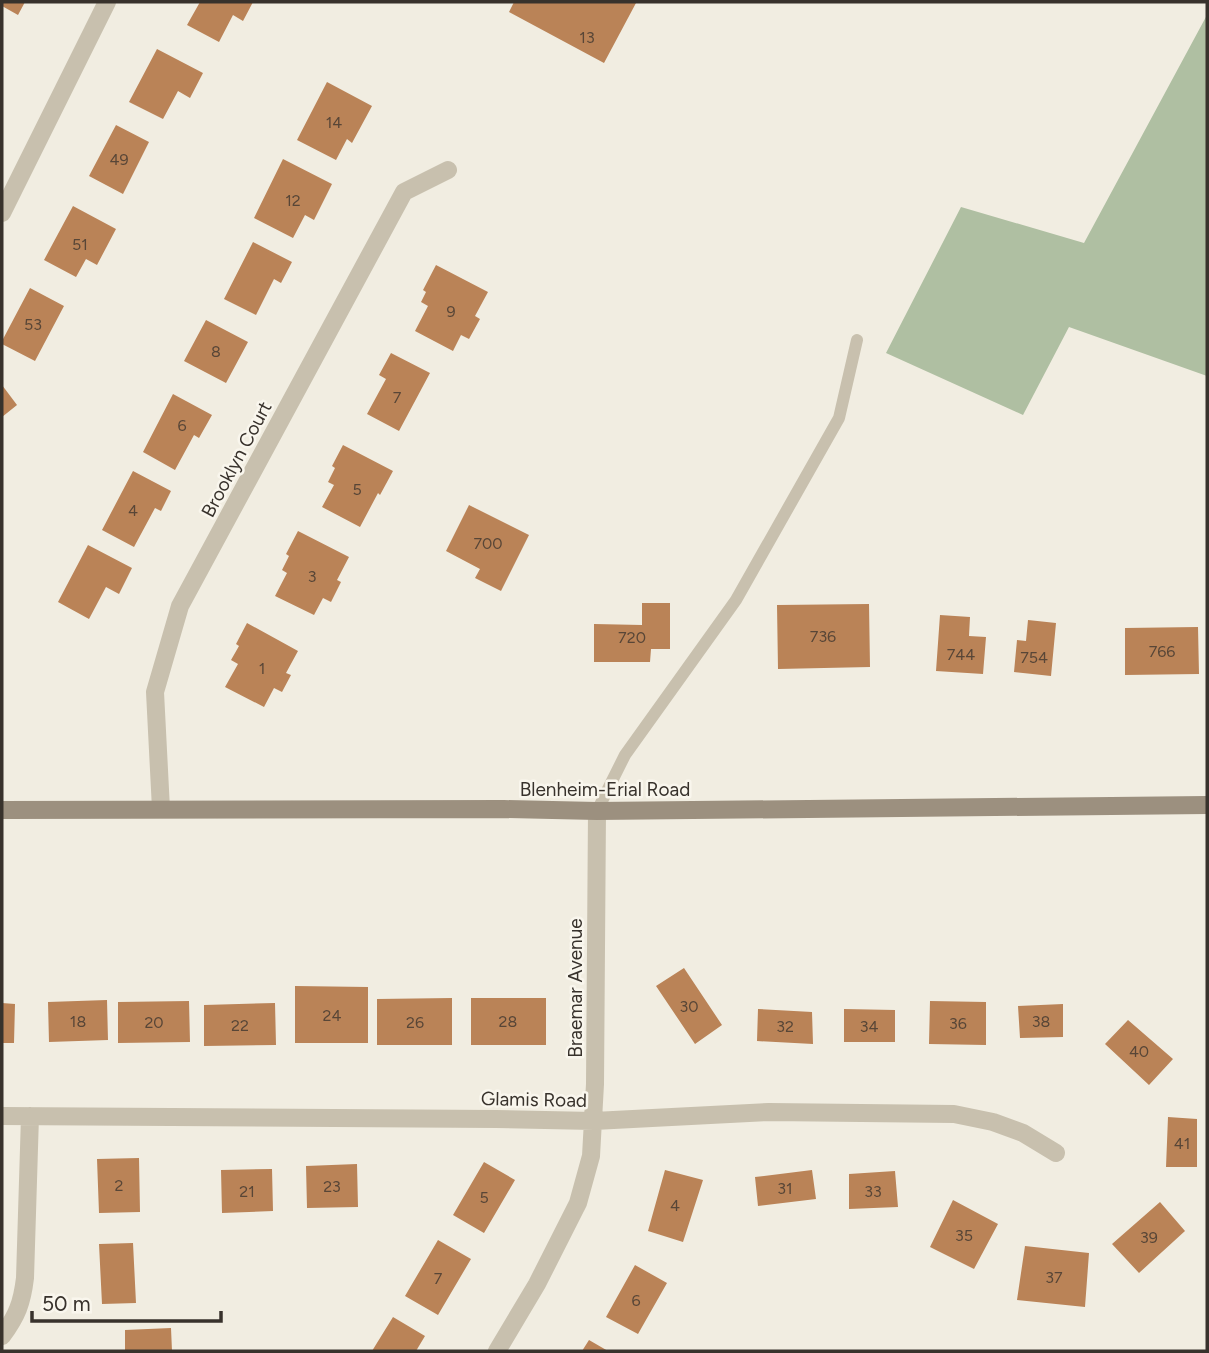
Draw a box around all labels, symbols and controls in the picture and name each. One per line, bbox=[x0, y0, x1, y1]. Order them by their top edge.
house number: 13 bbox=[579, 28, 595, 47]
house number: 14 bbox=[326, 113, 342, 132]
house number: 49 bbox=[110, 150, 129, 169]
house number: 12 bbox=[285, 191, 301, 210]
house number: 51 bbox=[72, 235, 88, 254]
house number: 9 bbox=[446, 302, 456, 321]
house number: 53 bbox=[24, 315, 42, 334]
house number: 8 bbox=[211, 342, 221, 361]
house number: 7 bbox=[393, 388, 402, 407]
street label: Brooklyn Court bbox=[196, 397, 277, 521]
house number: 6 bbox=[177, 416, 187, 435]
house number: 5 bbox=[352, 480, 362, 499]
house number: 4 bbox=[128, 501, 138, 520]
house number: 700 bbox=[473, 534, 503, 553]
house number: 3 bbox=[308, 567, 316, 586]
house number: 736 bbox=[810, 627, 836, 646]
house number: 720 bbox=[618, 628, 646, 647]
house number: 766 bbox=[1149, 642, 1175, 661]
house number: 744 bbox=[947, 645, 975, 664]
house number: 754 bbox=[1020, 648, 1048, 667]
house number: 1 bbox=[259, 659, 265, 678]
street label: Blenheim-Erial Road bbox=[520, 778, 690, 801]
street label: Braemar Avenue bbox=[564, 918, 587, 1058]
house number: 30 bbox=[680, 997, 698, 1016]
house number: 24 bbox=[323, 1006, 341, 1025]
house number: 18 bbox=[70, 1012, 86, 1031]
house number: 28 bbox=[499, 1012, 517, 1031]
house number: 38 bbox=[1032, 1012, 1050, 1031]
house number: 20 bbox=[144, 1013, 164, 1032]
house number: 26 bbox=[406, 1013, 424, 1032]
house number: 36 bbox=[949, 1014, 967, 1033]
house number: 22 bbox=[231, 1016, 249, 1035]
house number: 32 bbox=[776, 1017, 794, 1036]
house number: 34 bbox=[860, 1017, 878, 1036]
house number: 40 bbox=[1129, 1042, 1149, 1061]
street label: Glamis Road bbox=[481, 1087, 587, 1112]
house number: 41 bbox=[1174, 1134, 1190, 1153]
house number: 2 bbox=[115, 1176, 123, 1195]
house number: 23 bbox=[323, 1177, 341, 1196]
house number: 31 bbox=[777, 1179, 793, 1198]
house number: 21 bbox=[239, 1182, 255, 1201]
house number: 33 bbox=[864, 1182, 882, 1201]
house number: 5 bbox=[479, 1188, 489, 1207]
house number: 4 bbox=[670, 1196, 680, 1215]
house number: 35 bbox=[955, 1226, 973, 1245]
house number: 39 bbox=[1140, 1228, 1158, 1247]
house number: 37 bbox=[1045, 1268, 1063, 1287]
house number: 7 bbox=[434, 1269, 443, 1288]
scale bar bbox=[32, 1280, 220, 1324]
text: 50 m bbox=[42, 1291, 91, 1316]
house number: 6 bbox=[631, 1291, 641, 1310]

